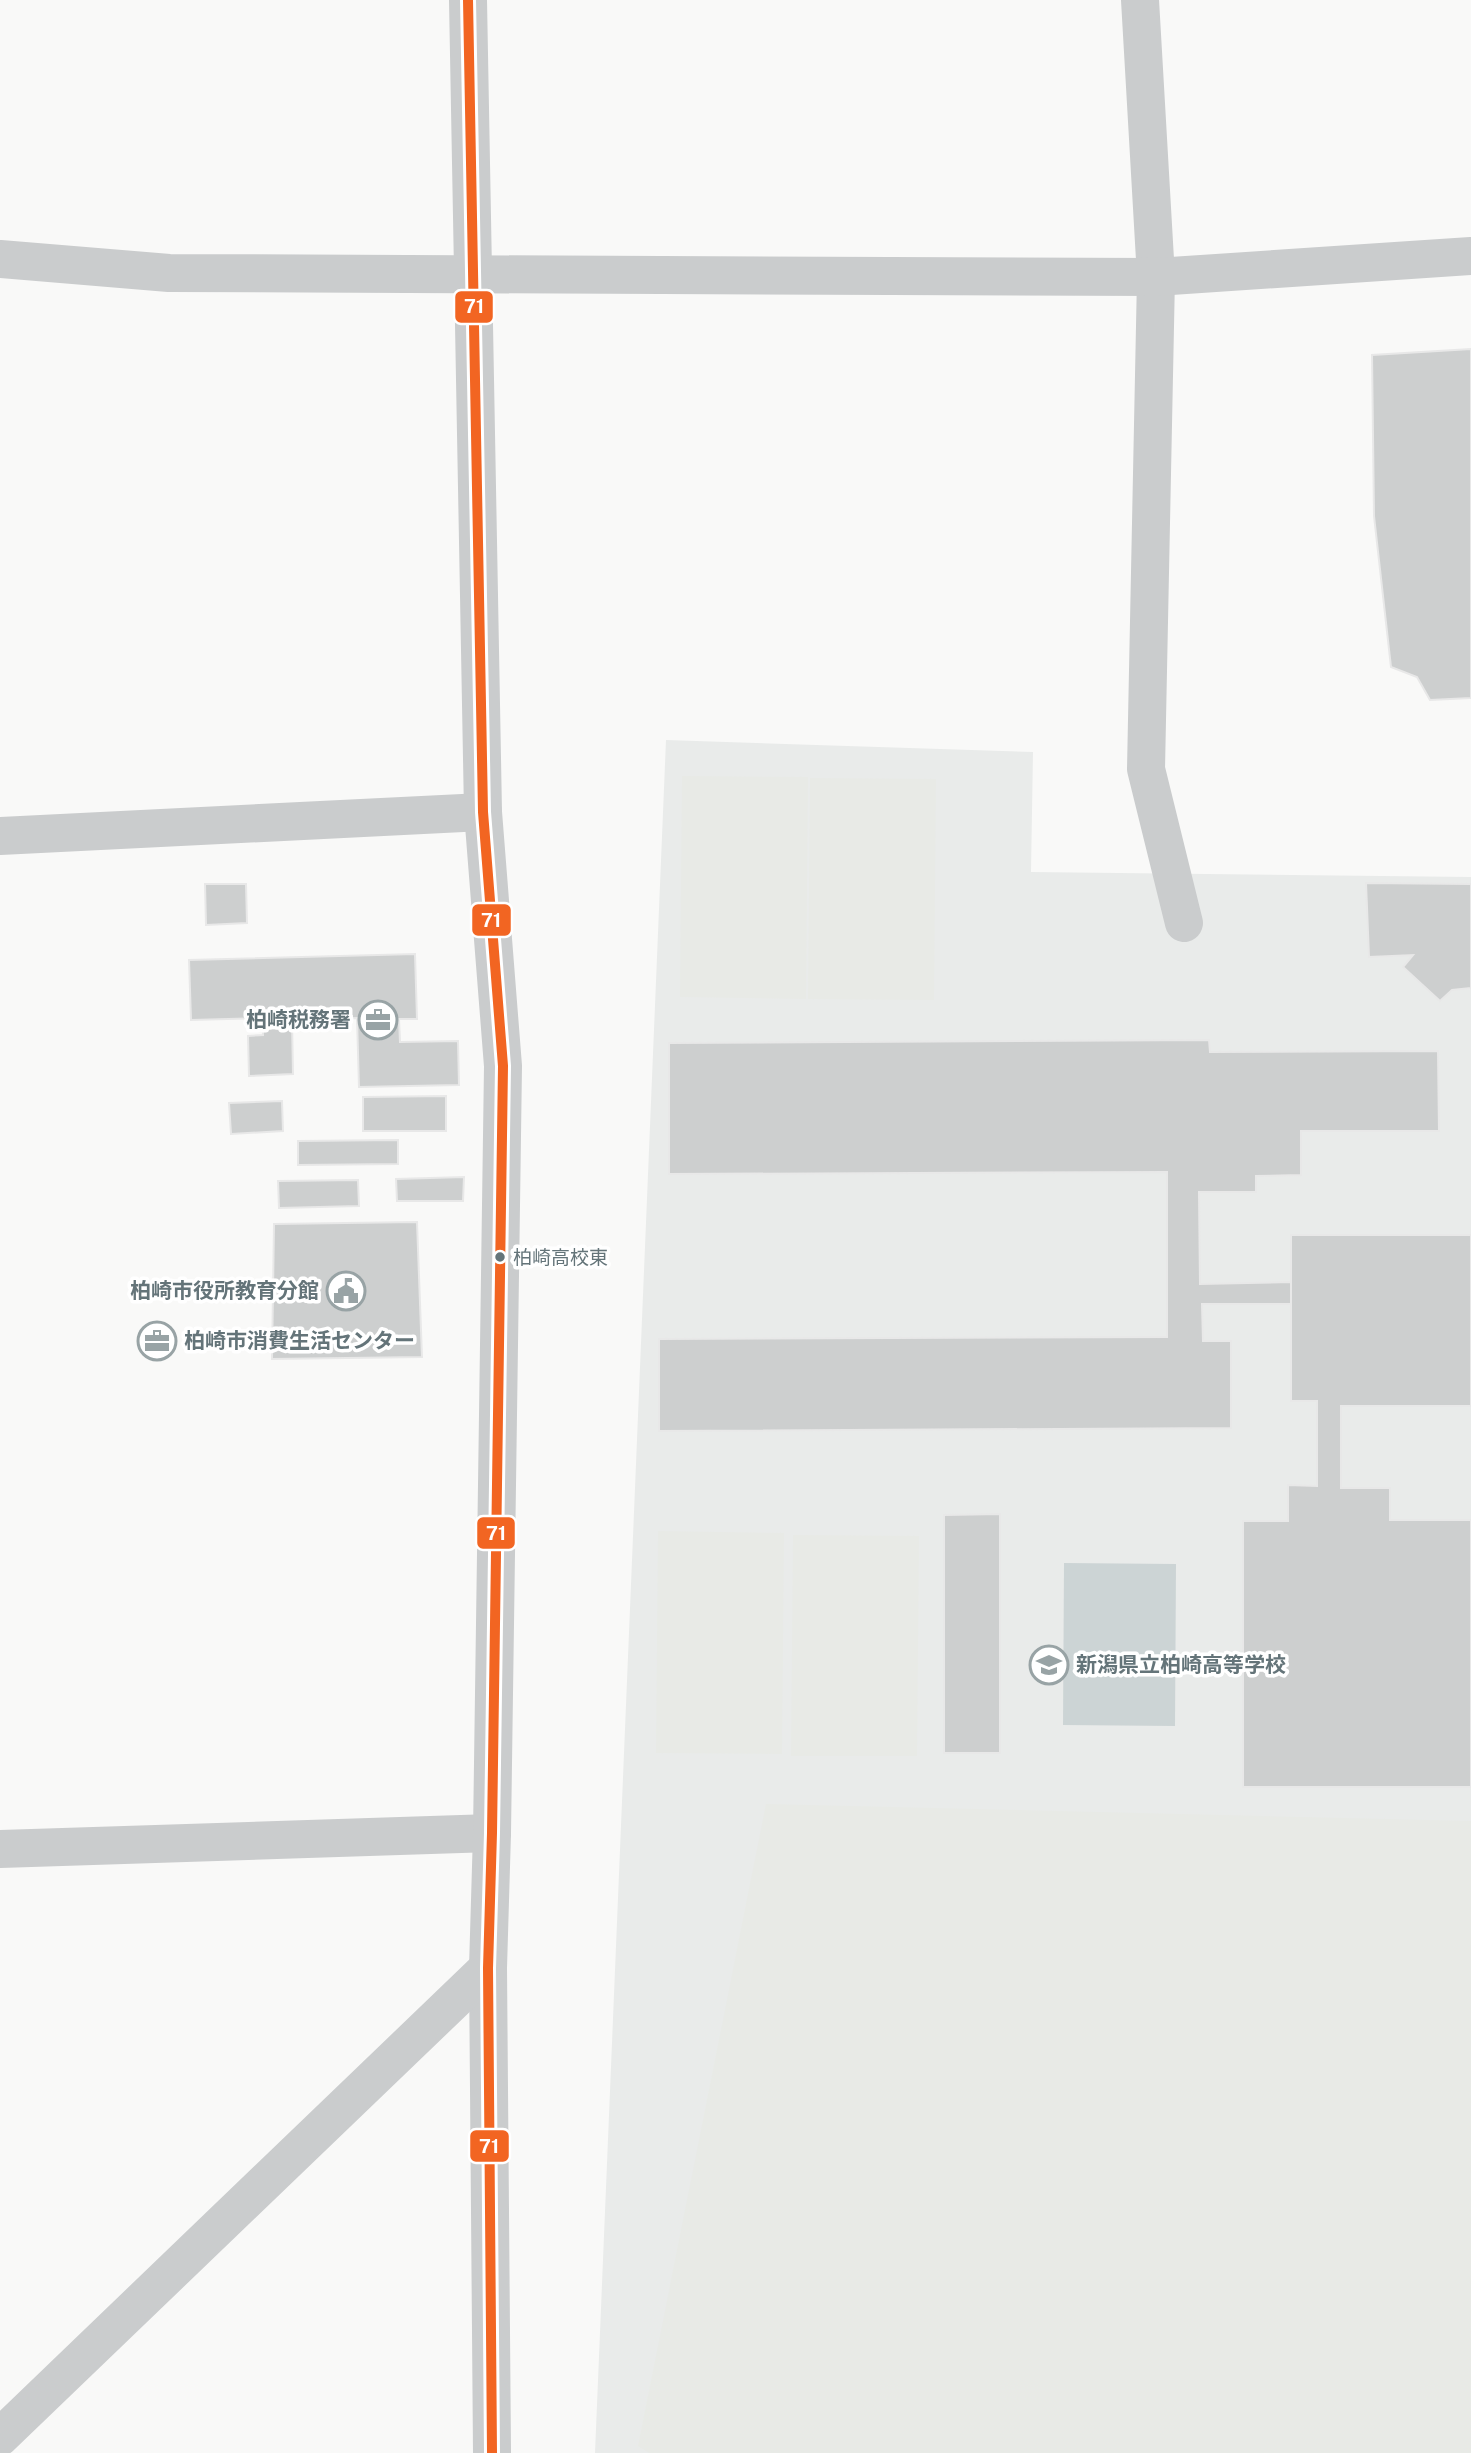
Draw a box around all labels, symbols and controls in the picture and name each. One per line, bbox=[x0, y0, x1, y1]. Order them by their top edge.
line badge: 71 bbox=[454, 290, 494, 324]
text: 71 bbox=[464, 295, 484, 317]
line badge: 71 bbox=[471, 903, 512, 937]
text: 71 bbox=[481, 909, 501, 931]
office icon: 柏崎税務署 bbox=[357, 999, 399, 1041]
place label: 柏崎税務署 bbox=[246, 1007, 351, 1032]
place label: 柏崎高校東 bbox=[513, 1246, 608, 1268]
marker: 柏崎高校東 bbox=[493, 1250, 507, 1264]
public building icon: 柏崎市役所教育分館 bbox=[325, 1270, 367, 1312]
place label: 柏崎市役所教育分館 bbox=[130, 1278, 319, 1303]
office icon: 柏崎市消費生活センター bbox=[136, 1320, 178, 1362]
place label: 柏崎市消費生活センター bbox=[184, 1328, 415, 1353]
line badge: 71 bbox=[476, 1516, 516, 1550]
text: 71 bbox=[486, 1522, 506, 1544]
school or university icon: 新潟県立柏崎高等学校 bbox=[1028, 1644, 1070, 1686]
place label: 新潟県立柏崎高等学校 bbox=[1076, 1652, 1286, 1677]
line badge: 71 bbox=[469, 2129, 510, 2163]
text: 71 bbox=[479, 2135, 499, 2157]

